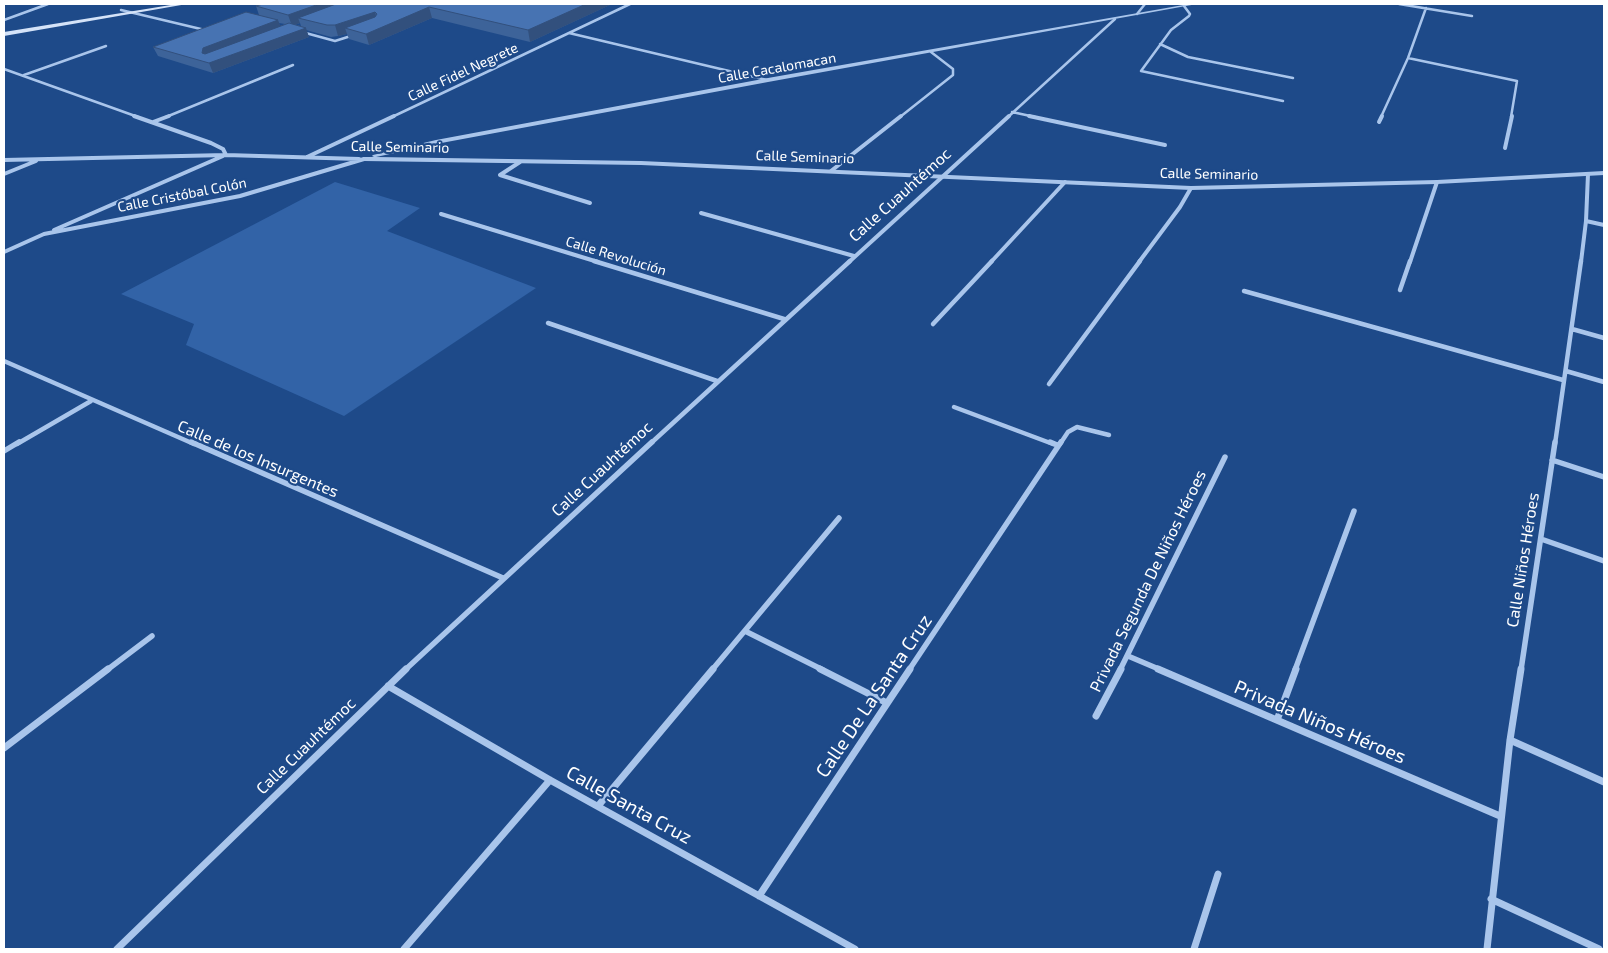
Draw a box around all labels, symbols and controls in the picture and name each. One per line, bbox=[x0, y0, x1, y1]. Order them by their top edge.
street label: Calle Fidel Negrete bbox=[405, 39, 521, 105]
street label: Calle Cacalomacan bbox=[717, 49, 837, 87]
street label: Calle Seminario bbox=[351, 138, 449, 156]
street label: Calle Cuauhtémoc bbox=[845, 144, 955, 246]
street label: Calle Seminario bbox=[755, 147, 855, 167]
street label: Calle Seminario bbox=[1160, 165, 1258, 183]
street label: Calle Cristóbal Colón bbox=[116, 174, 248, 216]
street label: Calle Revolución bbox=[564, 233, 668, 279]
street label: Calle de los Insurgentes bbox=[175, 416, 341, 502]
street label: Calle Cuauhtémoc bbox=[548, 417, 656, 521]
street label: Privada Segunda De Niños Héroes bbox=[1086, 467, 1210, 695]
street label: Calle Niños Héroes bbox=[1503, 491, 1543, 629]
street label: Calle De La Santa Cruz bbox=[811, 610, 937, 782]
street label: Privada Niños Héroes bbox=[1231, 676, 1409, 768]
street label: Calle Cuauhtémoc bbox=[252, 694, 360, 798]
street label: Calle Santa Cruz bbox=[562, 761, 696, 849]

